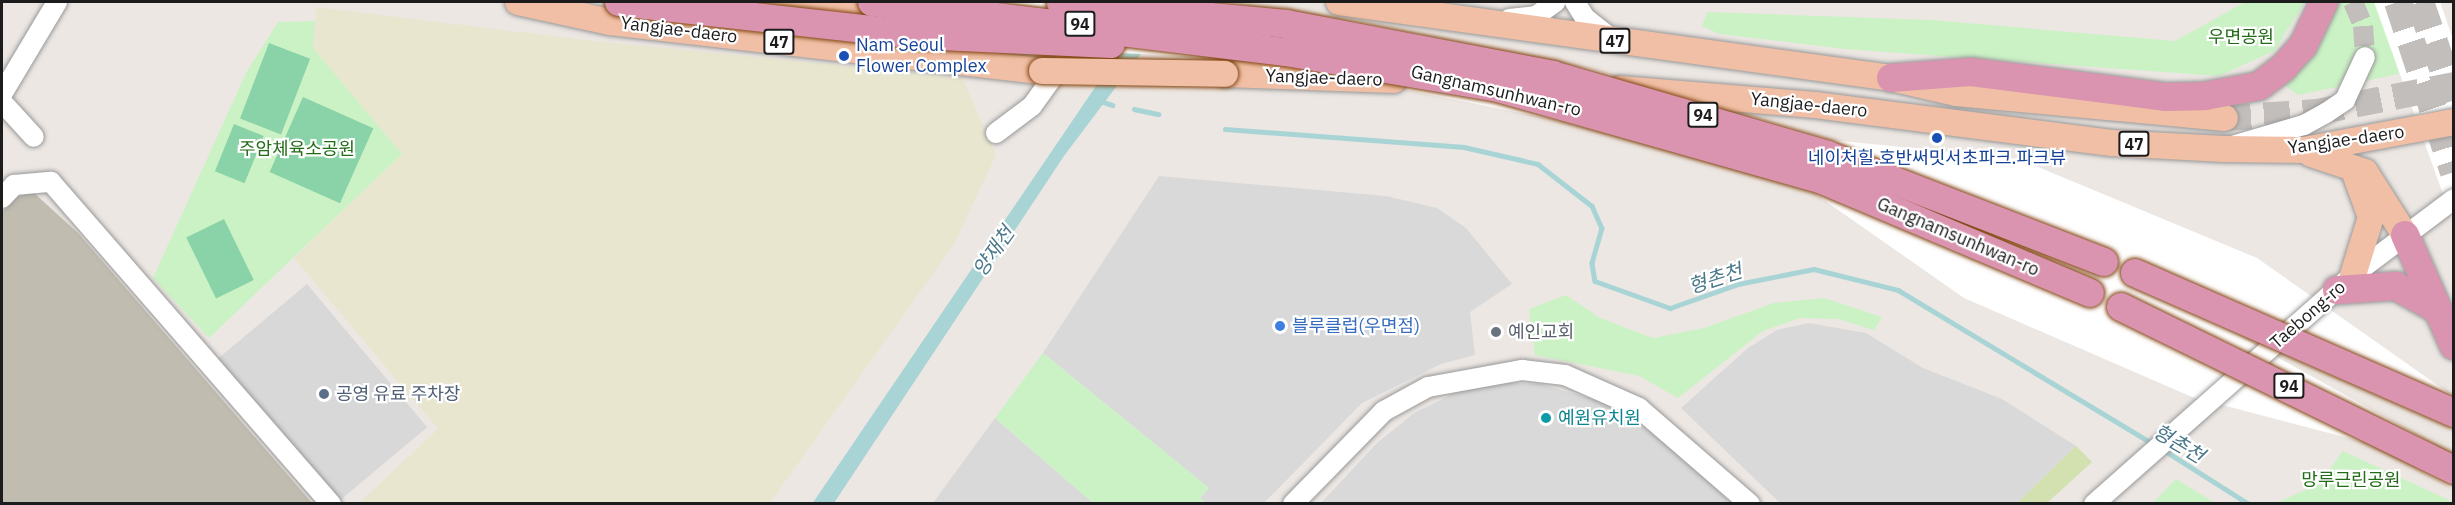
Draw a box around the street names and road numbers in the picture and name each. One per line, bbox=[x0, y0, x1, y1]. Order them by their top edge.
road number: 94 bbox=[1064, 11, 1096, 37]
street label: Yangjae-daero bbox=[619, 12, 739, 48]
road number: 47 bbox=[1598, 28, 1632, 54]
road number: 47 bbox=[762, 29, 796, 55]
street label: Gangnamsunhwan-ro bbox=[1409, 61, 1583, 121]
street label: Yangjae-daero bbox=[1265, 65, 1383, 91]
street label: Yangjae-daero bbox=[1750, 88, 1868, 122]
road number: 94 bbox=[1686, 102, 1720, 128]
street label: Yangjae-daero bbox=[2286, 121, 2406, 159]
road number: 47 bbox=[2118, 131, 2150, 157]
street label: Gangnamsunhwan-ro bbox=[1874, 193, 2042, 281]
street label: Taebong-ro bbox=[2266, 276, 2350, 354]
road number: 94 bbox=[2272, 373, 2306, 399]

